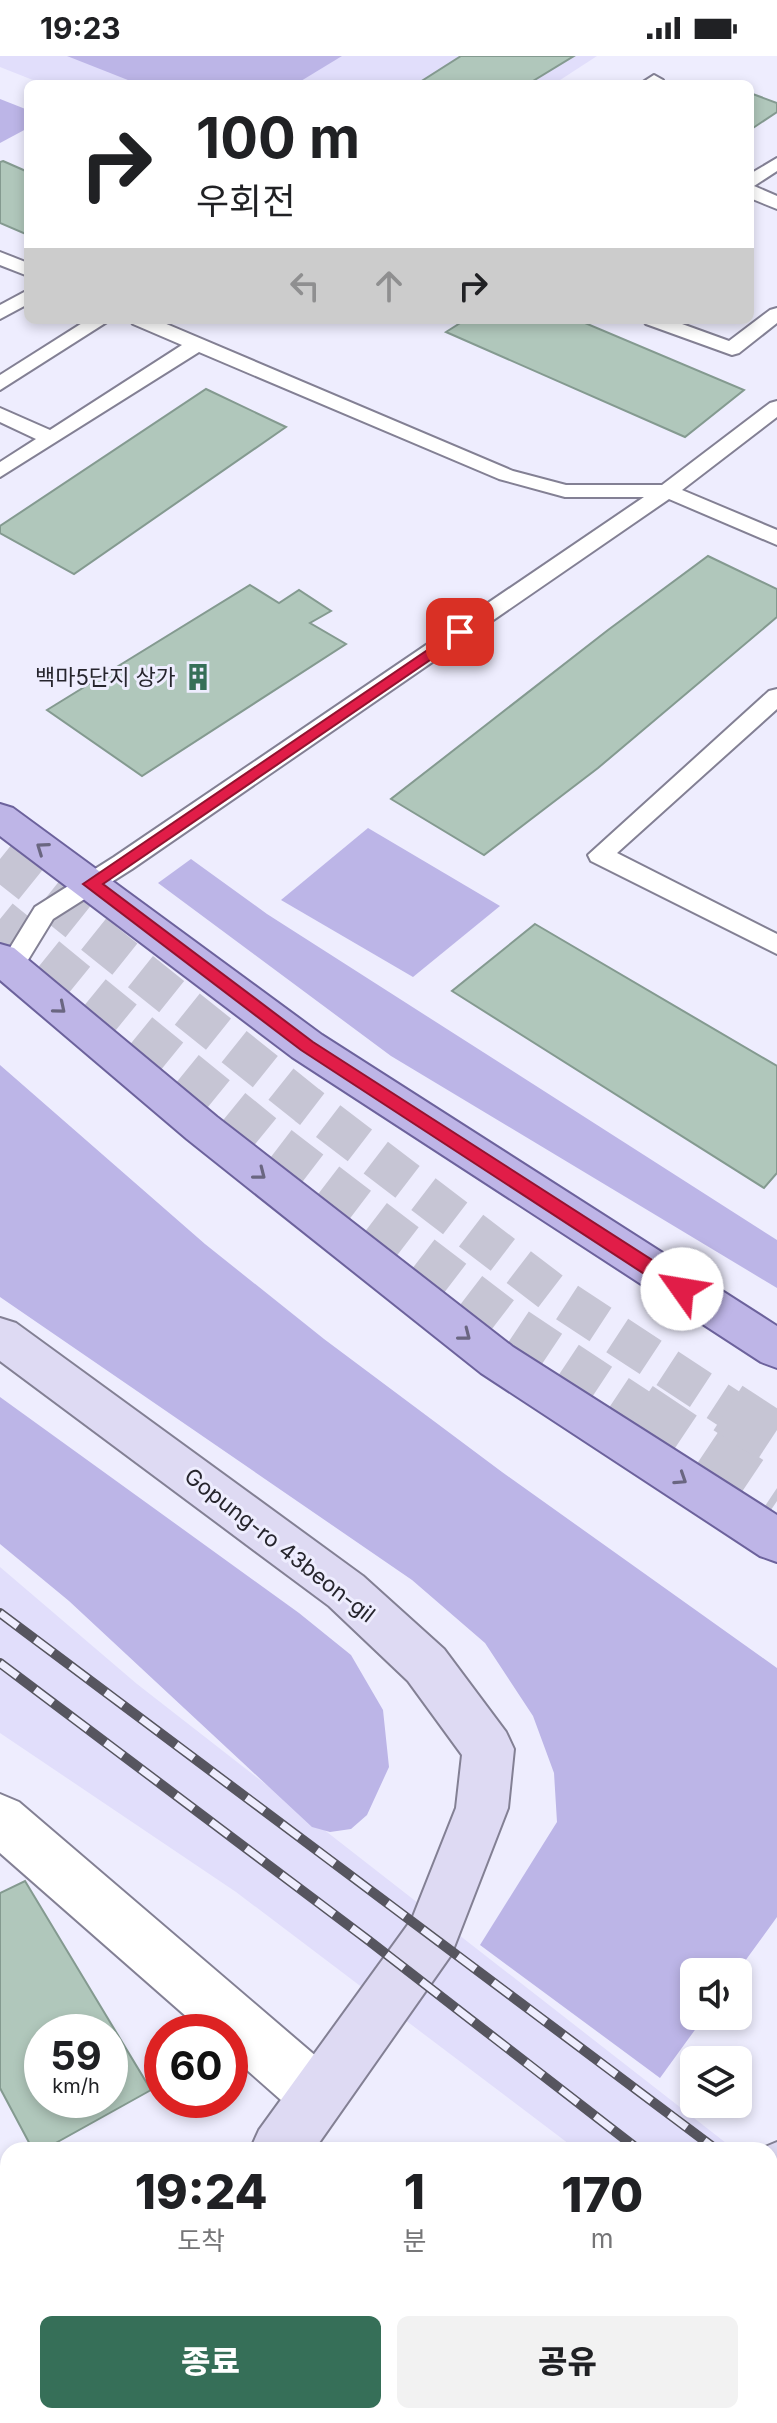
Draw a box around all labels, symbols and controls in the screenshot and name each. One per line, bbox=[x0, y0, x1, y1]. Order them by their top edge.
text: 19:23 bbox=[40, 10, 121, 46]
text: 100 m bbox=[196, 104, 360, 172]
icon: right bbox=[64, 112, 168, 216]
text: 우회전 bbox=[196, 179, 295, 223]
icon: left bbox=[283, 264, 327, 308]
icon: ahead bbox=[367, 264, 411, 308]
icon: right bbox=[451, 264, 495, 308]
pin bbox=[426, 598, 494, 666]
icon: arrive bbox=[438, 610, 482, 654]
building icon: 백마5단지 상가 bbox=[183, 662, 213, 692]
place label: 백마5단지 상가 bbox=[35, 664, 176, 690]
one-way arrow bbox=[36, 843, 50, 858]
one-way arrow bbox=[51, 998, 65, 1013]
one-way arrow bbox=[251, 1164, 265, 1179]
position arrow bbox=[640, 1247, 724, 1331]
one-way arrow bbox=[456, 1325, 471, 1339]
street label: Gopung-ro 43beon-gil bbox=[180, 1463, 380, 1627]
one-way arrow bbox=[672, 1469, 686, 1484]
map controls bbox=[680, 1958, 752, 2118]
button: sound bbox=[680, 1958, 752, 2030]
speed limit sign: 60 bbox=[144, 2014, 248, 2118]
text: 59 bbox=[50, 2031, 102, 2080]
button: layers bbox=[680, 2046, 752, 2118]
text: km/h bbox=[52, 2074, 100, 2098]
text: 19:24 bbox=[135, 2162, 268, 2221]
text: 1 bbox=[404, 2162, 425, 2221]
text: 170 bbox=[561, 2165, 643, 2224]
text: m bbox=[591, 2223, 614, 2254]
text: 도착 bbox=[177, 2225, 225, 2256]
text: 분 bbox=[402, 2225, 426, 2256]
button: 종료 bbox=[40, 2316, 381, 2408]
button: 공유 bbox=[397, 2316, 738, 2408]

